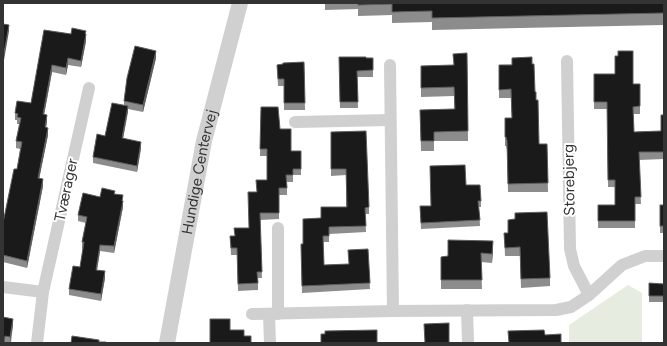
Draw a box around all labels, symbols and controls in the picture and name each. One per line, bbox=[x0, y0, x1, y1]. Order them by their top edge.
street label: Hundige Centervej bbox=[178, 108, 221, 236]
street label: Storebjerg bbox=[559, 144, 579, 216]
street label: Tværager bbox=[51, 157, 81, 223]

